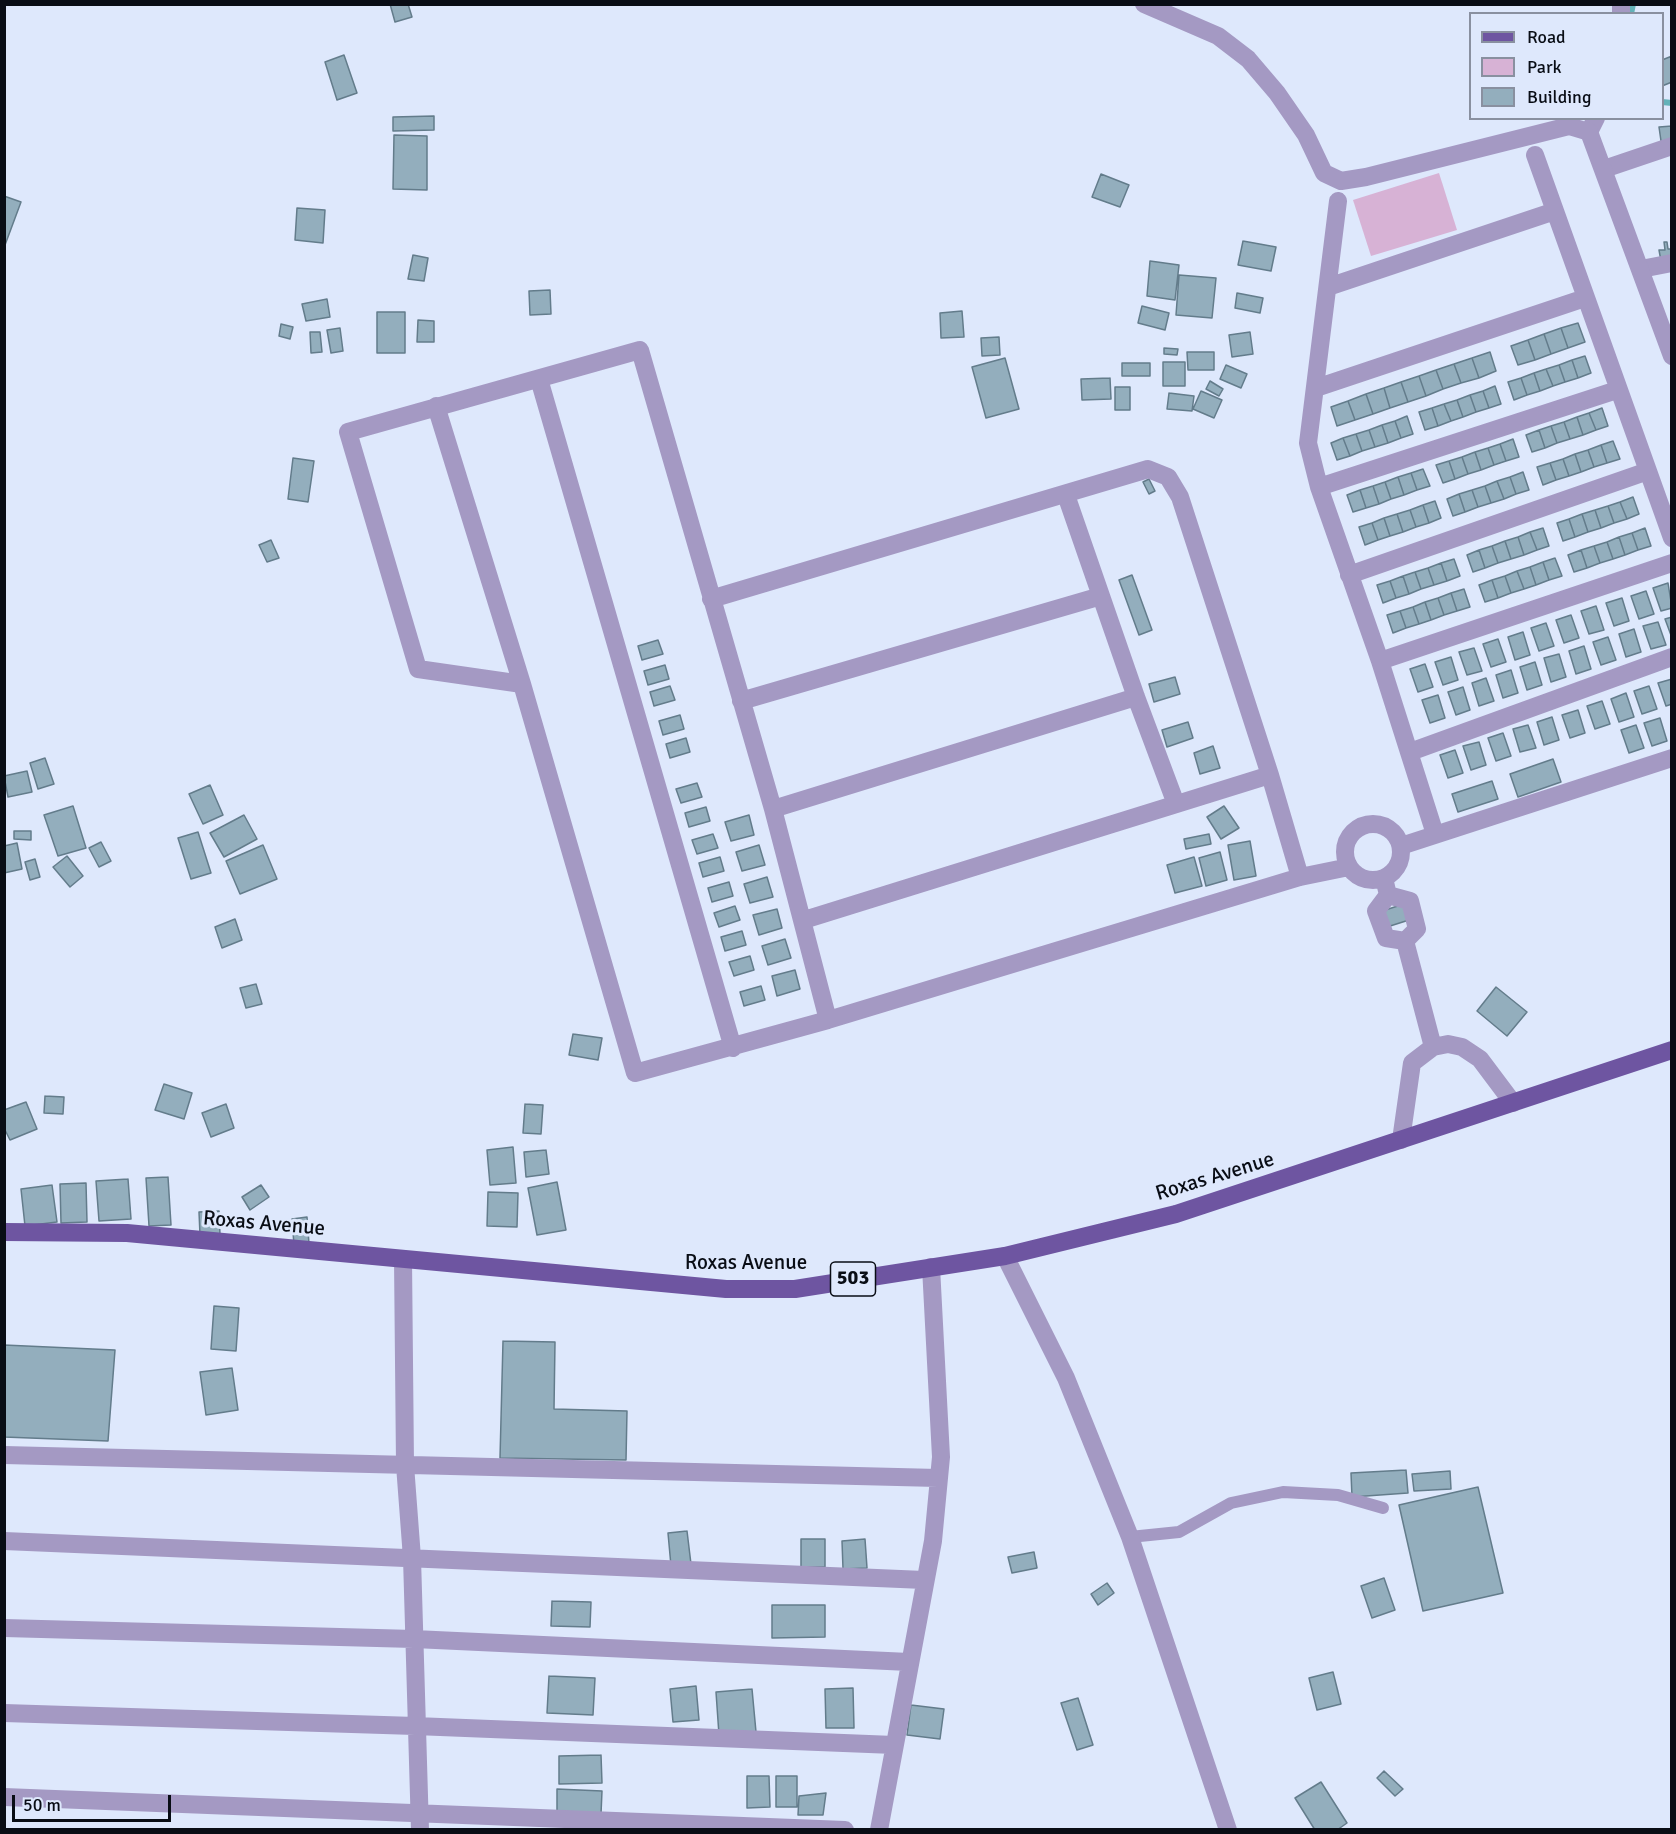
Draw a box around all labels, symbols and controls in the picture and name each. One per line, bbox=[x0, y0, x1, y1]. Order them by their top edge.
legend bbox=[1469, 12, 1664, 120]
text: Road bbox=[1527, 26, 1566, 48]
text: Park bbox=[1527, 56, 1562, 78]
text: Building bbox=[1527, 86, 1591, 108]
street label: Roxas Avenue bbox=[1153, 1147, 1277, 1207]
street label: Roxas Avenue bbox=[202, 1206, 326, 1242]
street label: Roxas Avenue bbox=[685, 1250, 807, 1276]
road number: 503 bbox=[830, 1262, 876, 1296]
scale bar bbox=[15, 1783, 174, 1821]
text: 50 m bbox=[23, 1794, 61, 1816]

